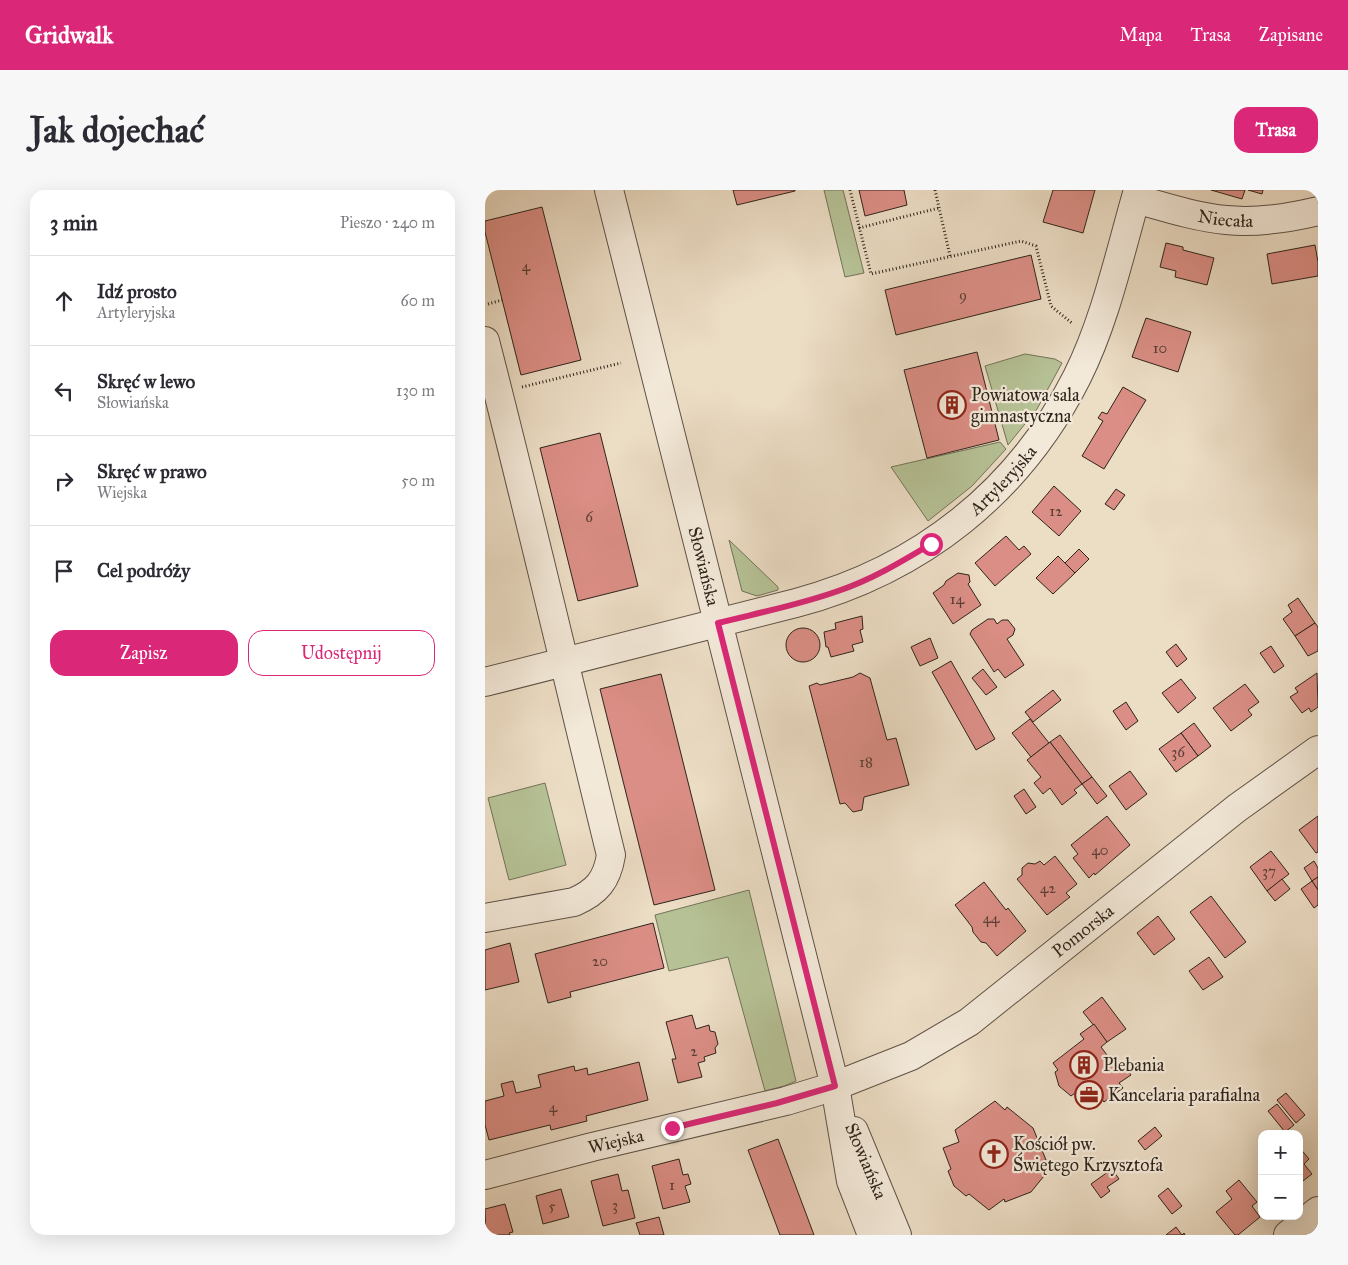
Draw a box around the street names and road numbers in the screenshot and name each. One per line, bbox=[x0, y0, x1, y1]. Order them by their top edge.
street label: Niecała bbox=[1196, 205, 1254, 232]
street label: Artyleryjska bbox=[964, 441, 1042, 521]
street label: Słowiańska bbox=[683, 524, 725, 609]
street label: Pomorska bbox=[1048, 900, 1118, 962]
street label: Słowiańska bbox=[840, 1119, 892, 1203]
street label: Wiejska bbox=[586, 1124, 646, 1159]

